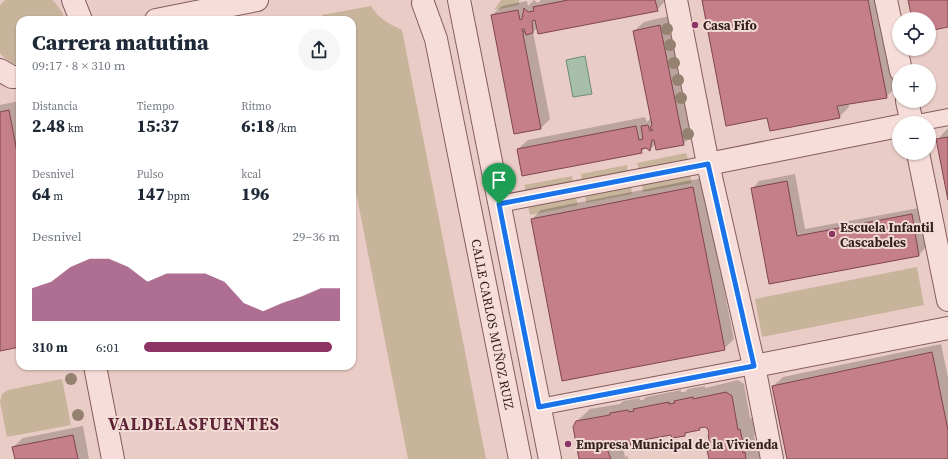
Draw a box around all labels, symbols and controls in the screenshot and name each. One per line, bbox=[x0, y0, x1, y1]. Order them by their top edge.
map controls bbox=[892, 12, 936, 160]
button: locate bbox=[892, 12, 936, 56]
place label: Casa Fifo bbox=[703, 17, 757, 34]
marker: Casa Fifo bbox=[690, 20, 700, 30]
text: Carrera matutina bbox=[32, 27, 209, 57]
button: share bbox=[298, 29, 340, 71]
text: 09:17 · 8 × 310 m bbox=[32, 57, 126, 74]
button: + bbox=[892, 64, 936, 108]
text: Distancia bbox=[32, 99, 78, 114]
text: Tiempo bbox=[137, 99, 174, 114]
text: Ritmo bbox=[241, 99, 271, 114]
text: 2.48 bbox=[32, 114, 65, 138]
text: 15:37 bbox=[137, 114, 179, 138]
text: 6:18 bbox=[241, 114, 275, 138]
button: − bbox=[892, 116, 936, 160]
text: km bbox=[65, 121, 84, 136]
text: /km bbox=[275, 121, 297, 136]
pin bbox=[482, 163, 516, 204]
text: Desnivel bbox=[32, 167, 74, 182]
text: Pulso bbox=[137, 167, 164, 182]
text: kcal bbox=[241, 167, 261, 182]
icon: arrive bbox=[488, 169, 510, 191]
text: 64 bbox=[32, 182, 51, 206]
text: 147 bbox=[137, 182, 165, 206]
text: 196 bbox=[241, 182, 269, 206]
text: m bbox=[51, 189, 63, 204]
text: bpm bbox=[165, 189, 190, 204]
place label: Escuela Infantil Cascabeles bbox=[840, 219, 934, 251]
text: Desnivel bbox=[32, 228, 82, 245]
text: 29–36 m bbox=[293, 228, 340, 245]
marker: Escuela Infantil Cascabeles bbox=[827, 229, 837, 239]
street label: CALLE CARLOS MUÑOZ RUIZ bbox=[468, 237, 518, 411]
text: 310 m bbox=[32, 339, 68, 356]
text: 6:01 bbox=[96, 339, 119, 356]
district label: VALDELASFUENTES bbox=[108, 412, 280, 436]
place label: Empresa Municipal de la Vivienda bbox=[576, 436, 778, 453]
marker: Empresa Municipal de la Vivienda bbox=[563, 439, 573, 449]

